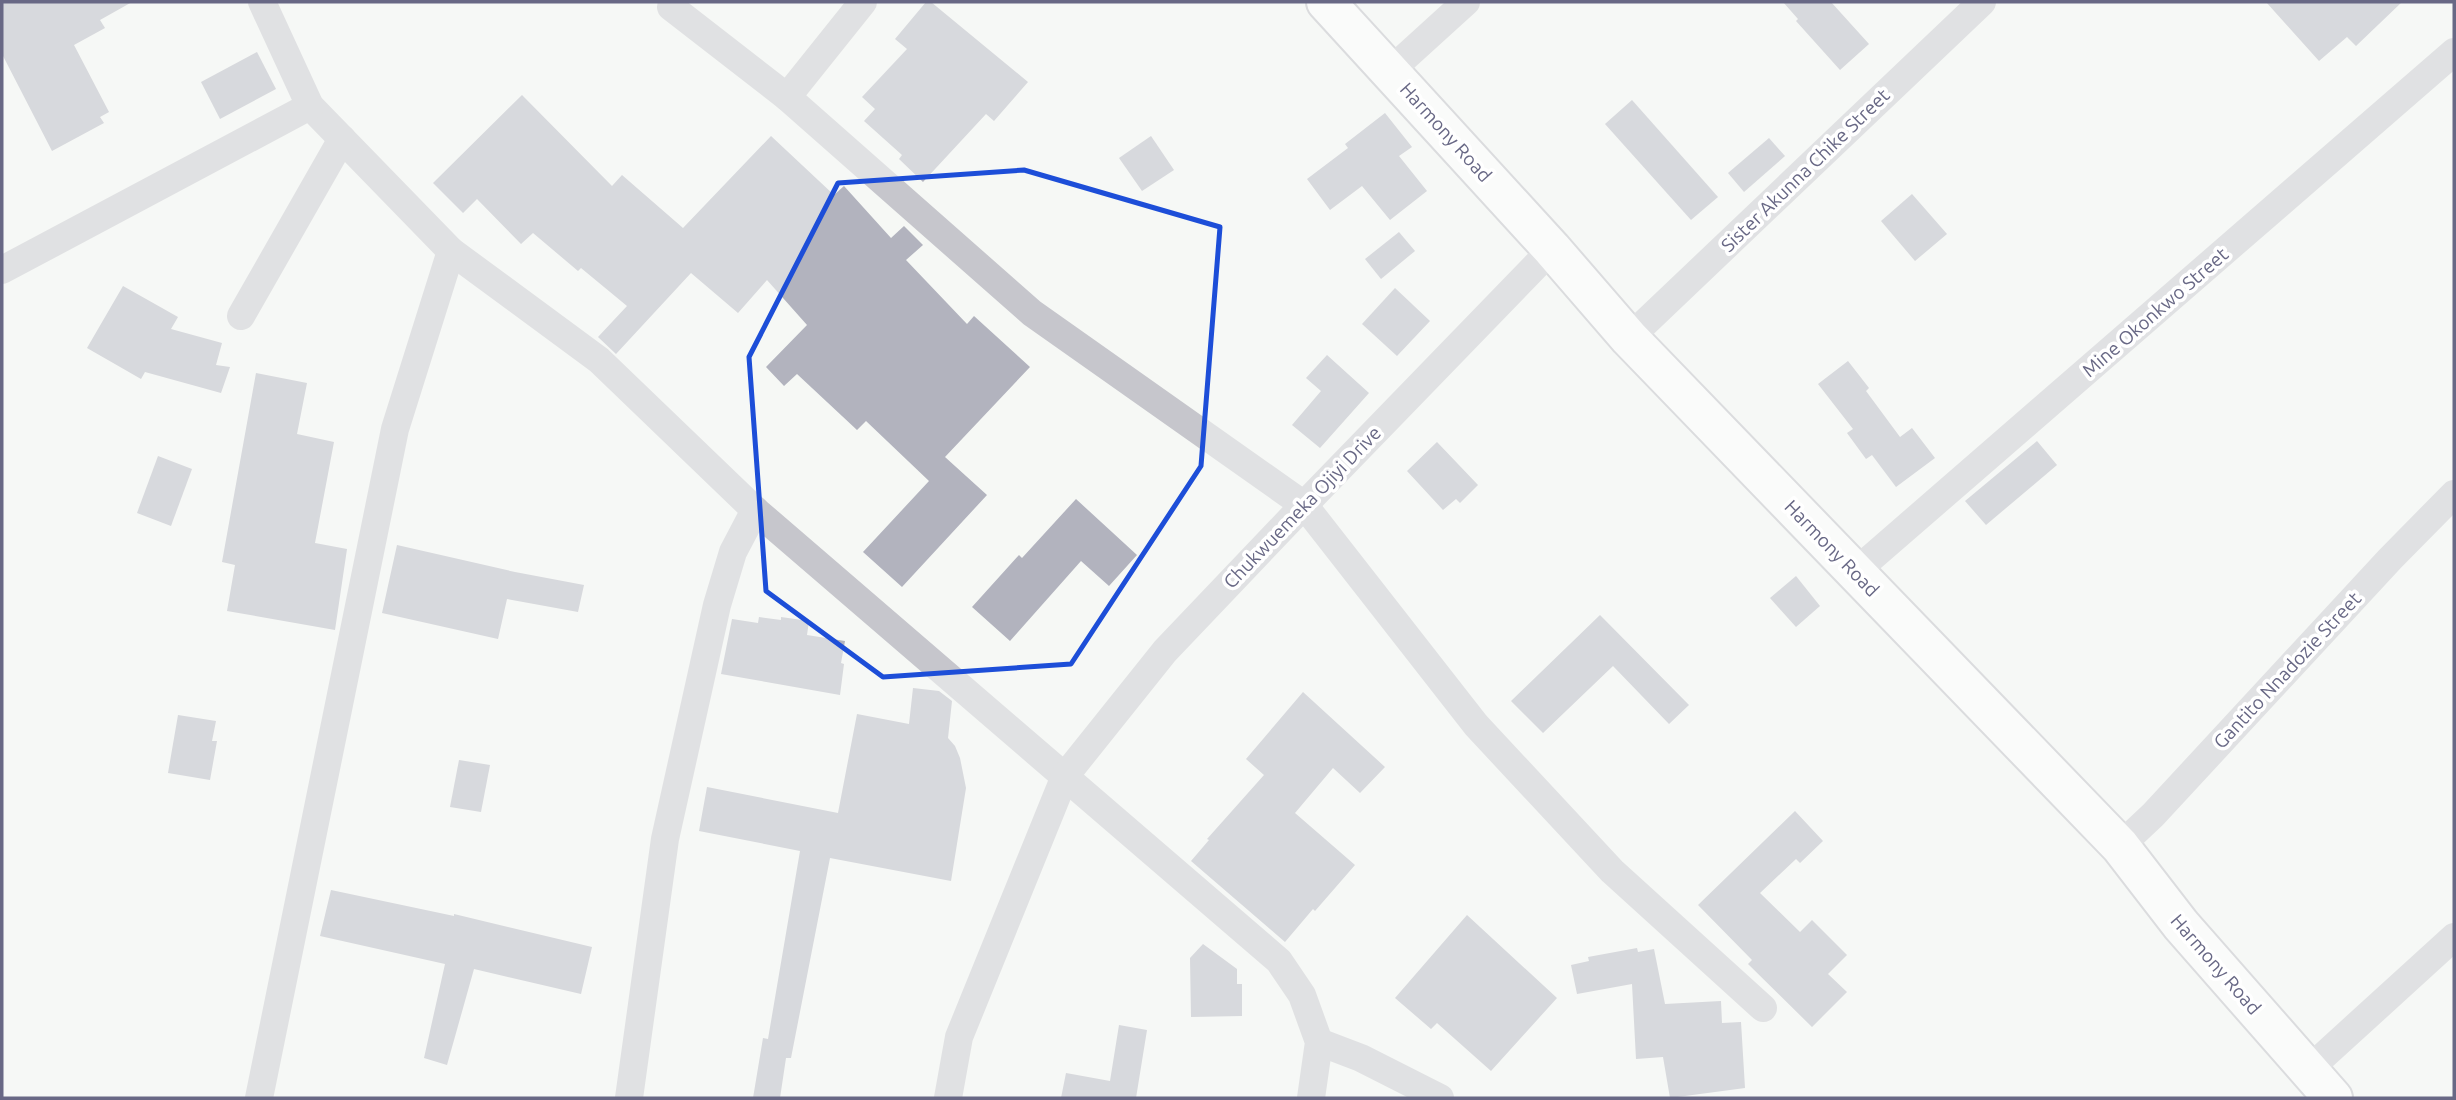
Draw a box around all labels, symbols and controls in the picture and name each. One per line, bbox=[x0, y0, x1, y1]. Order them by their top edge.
street label: Harmony Road bbox=[1396, 78, 1496, 186]
street label: Sister Akunna Chike Street bbox=[1716, 84, 1894, 256]
street label: Mine Okonkwo Street bbox=[2078, 242, 2233, 381]
street label: Chukwuemeka Ojiyi Drive bbox=[1219, 421, 1385, 593]
street label: Harmony Road bbox=[1780, 495, 1884, 601]
street label: Gantito Nnadozie Street bbox=[2209, 587, 2366, 753]
street label: Harmony Road bbox=[2166, 909, 2266, 1019]

